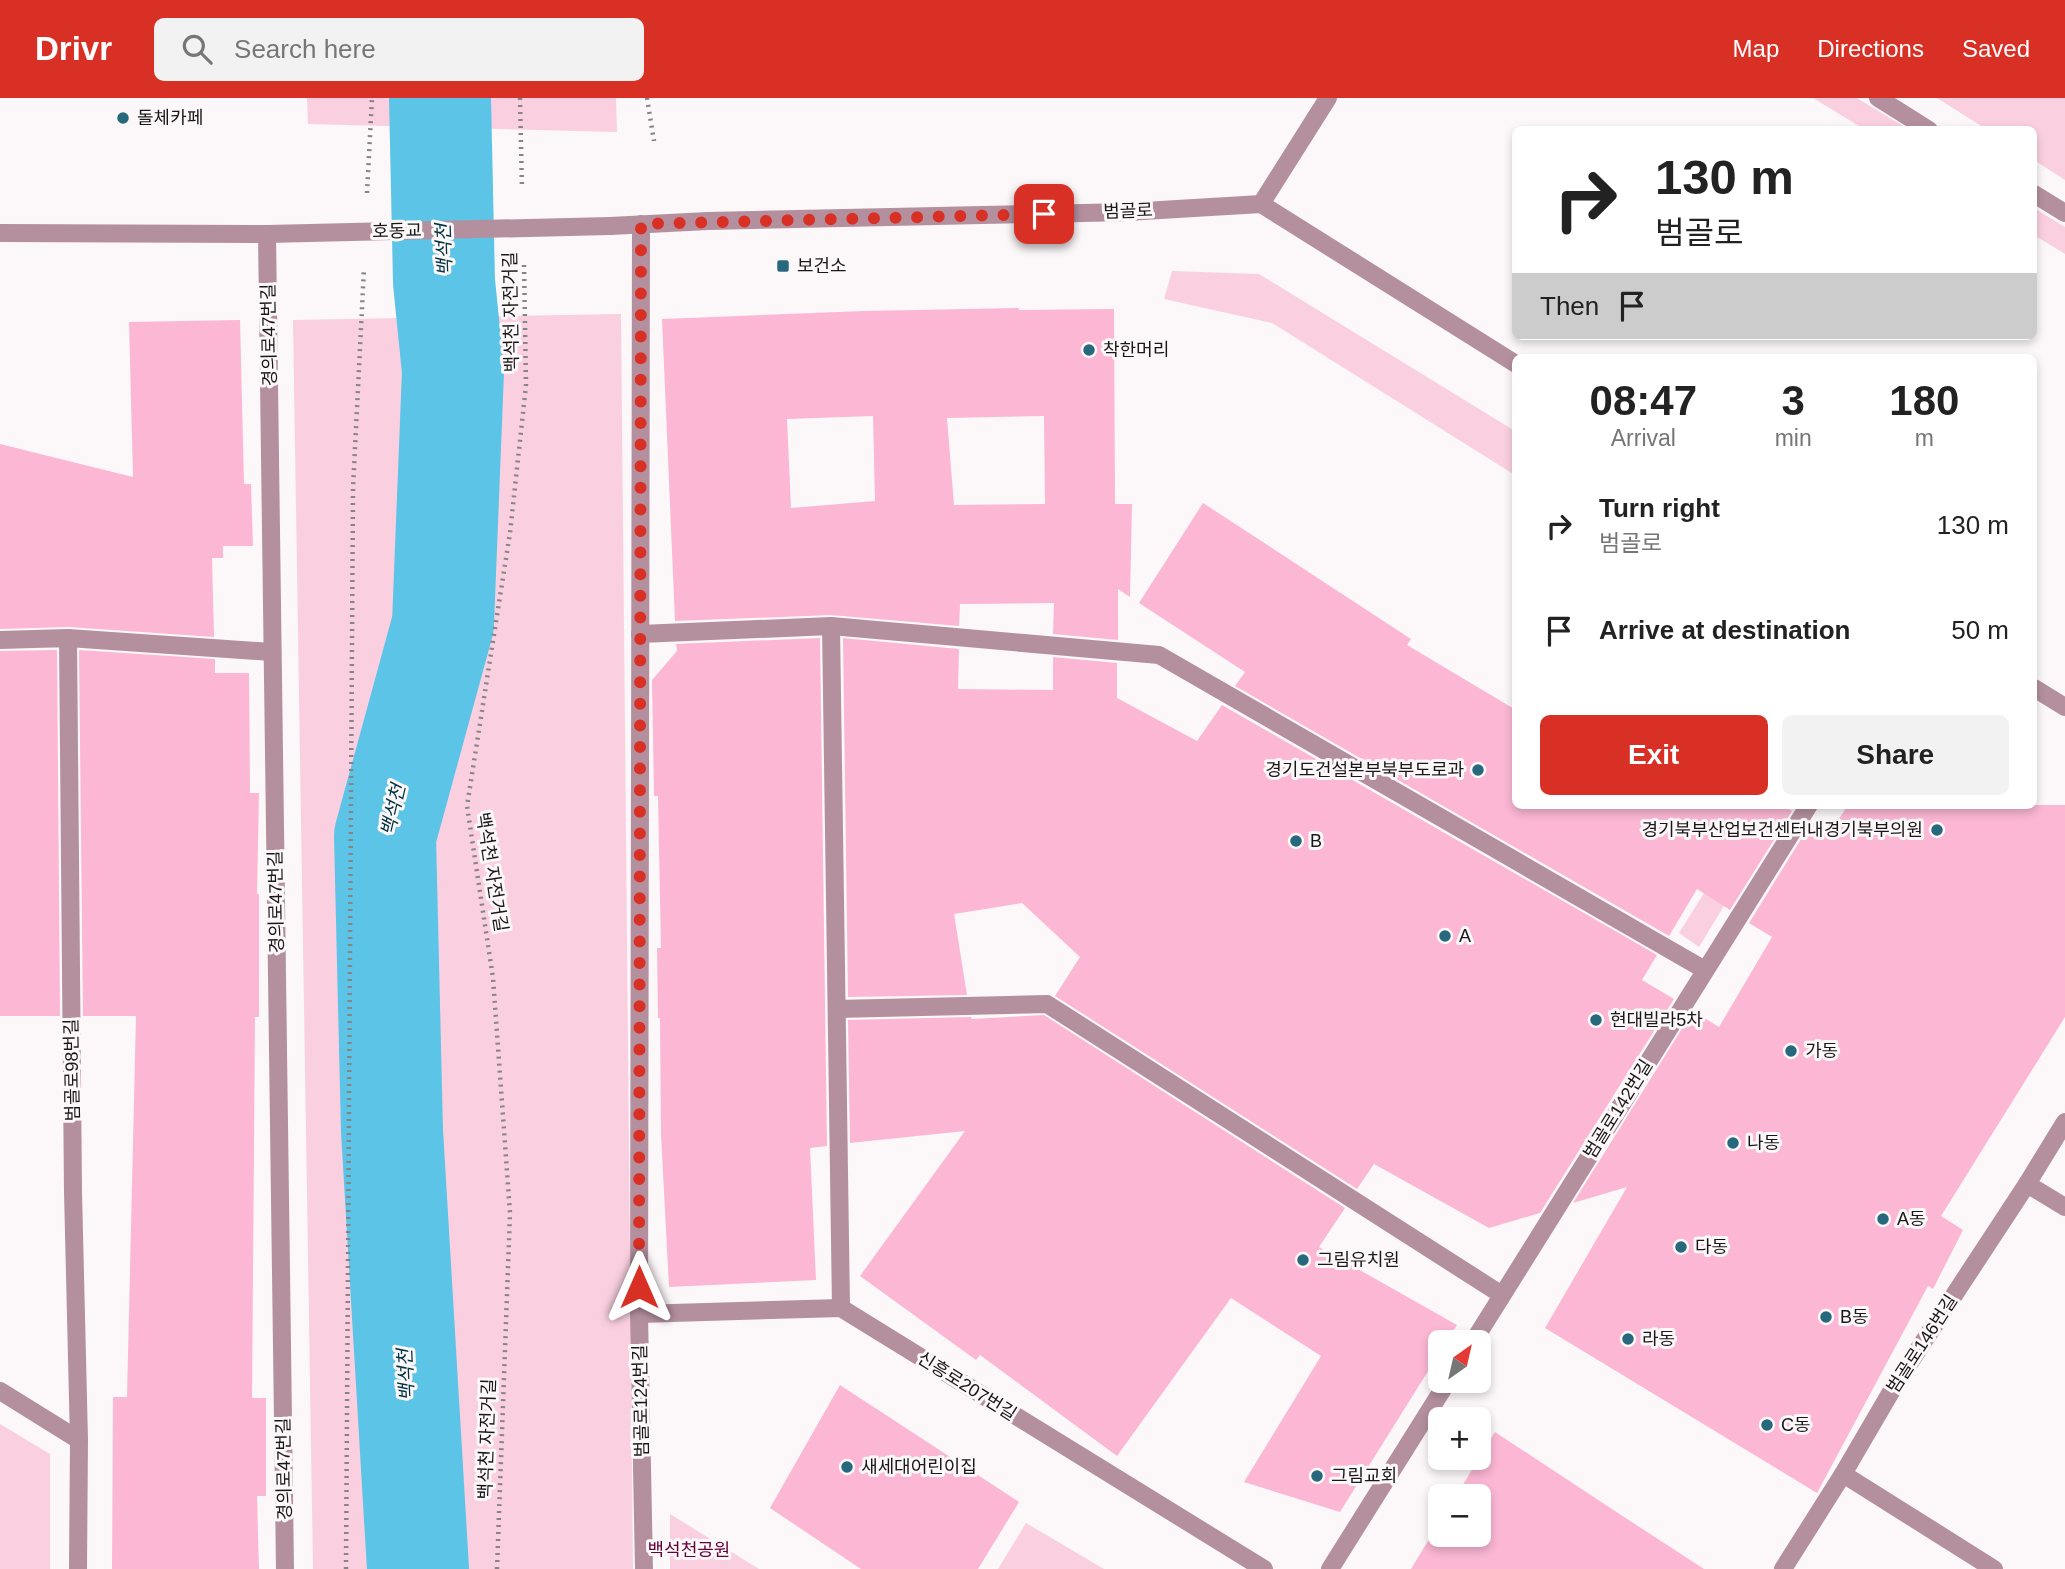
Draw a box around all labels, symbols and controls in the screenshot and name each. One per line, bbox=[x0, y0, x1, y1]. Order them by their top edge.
search box bbox=[154, 18, 644, 81]
text: Drivr bbox=[35, 30, 112, 67]
icon: search bbox=[178, 30, 216, 68]
text: Search here bbox=[234, 34, 376, 64]
text: Map bbox=[1733, 35, 1779, 62]
text: Directions bbox=[1817, 35, 1924, 62]
text: Saved bbox=[1962, 35, 2030, 62]
place label: 돌체카페 bbox=[137, 108, 203, 128]
marker: 돌체카페 bbox=[115, 110, 131, 126]
text: 130 m bbox=[1655, 150, 1794, 204]
icon: right bbox=[1540, 154, 1631, 245]
pin bbox=[1014, 184, 1074, 244]
icon: arrive bbox=[1025, 195, 1063, 233]
street label: 범골로 bbox=[1103, 200, 1153, 222]
text: 범골로 bbox=[1655, 215, 1743, 251]
street label: 호동교 bbox=[372, 221, 422, 241]
water label: 백석천 bbox=[433, 222, 455, 277]
street label: 백석천 자전거길 bbox=[500, 251, 522, 373]
place label: 보건소 bbox=[797, 256, 847, 276]
marker: 보건소 bbox=[775, 258, 791, 274]
street label: 경의로47번길 bbox=[258, 283, 280, 387]
icon: arrive bbox=[1613, 287, 1651, 325]
text: Then bbox=[1540, 291, 1599, 321]
place label: 착한머리 bbox=[1103, 340, 1169, 360]
marker: 착한머리 bbox=[1081, 342, 1097, 358]
text: 08:47 bbox=[1590, 377, 1697, 424]
text: 3 bbox=[1781, 377, 1805, 424]
text: 180 bbox=[1889, 377, 1959, 424]
text: Arrival bbox=[1611, 425, 1676, 451]
text: min bbox=[1775, 425, 1812, 451]
text: m bbox=[1915, 425, 1934, 451]
text: Turn right bbox=[1599, 493, 1720, 523]
icon: right bbox=[1540, 507, 1578, 545]
text: 130 m bbox=[1937, 510, 2009, 540]
text: 범골로 bbox=[1599, 530, 1662, 556]
icon: arrive bbox=[1540, 612, 1578, 650]
text: Arrive at destination bbox=[1599, 615, 1850, 645]
text: 50 m bbox=[1951, 615, 2009, 645]
button: Exit bbox=[1540, 715, 1768, 795]
button: Share bbox=[1782, 715, 2009, 795]
place label: 경기도건설본부북부도로과 bbox=[1265, 760, 1464, 780]
marker: 경기도건설본부북부도로과 bbox=[1470, 762, 1486, 778]
water label: 백석천 bbox=[377, 781, 409, 838]
street label: 백석천 자전거길 bbox=[473, 811, 511, 933]
place label: 경기북부산업보건센터내경기북부의원 bbox=[1641, 820, 1923, 840]
marker: 경기북부산업보건센터내경기북부의원 bbox=[1929, 822, 1945, 838]
place label: B bbox=[1310, 831, 1322, 851]
marker: B bbox=[1288, 833, 1304, 849]
street label: 경의로47번길 bbox=[265, 850, 287, 954]
place label: A bbox=[1459, 926, 1471, 946]
marker: A bbox=[1437, 928, 1453, 944]
place label: 현대빌라5차 bbox=[1610, 1010, 1703, 1030]
marker: 현대빌라5차 bbox=[1588, 1012, 1604, 1028]
street label: 범골로98번길 bbox=[61, 1018, 83, 1122]
place label: 가동 bbox=[1805, 1041, 1838, 1061]
marker: 가동 bbox=[1783, 1043, 1799, 1059]
street label: 범골로142번길 bbox=[1580, 1056, 1656, 1162]
place label: 나동 bbox=[1747, 1133, 1780, 1153]
marker: 나동 bbox=[1725, 1135, 1741, 1151]
place label: A동 bbox=[1897, 1209, 1926, 1229]
marker: A동 bbox=[1875, 1211, 1891, 1227]
place label: 다동 bbox=[1695, 1237, 1728, 1257]
marker: 다동 bbox=[1673, 1239, 1689, 1255]
position arrow bbox=[602, 1250, 676, 1324]
place label: 그림유치원 bbox=[1317, 1250, 1400, 1270]
marker: 그림유치원 bbox=[1295, 1252, 1311, 1268]
street label: 범골로146번길 bbox=[1883, 1291, 1961, 1397]
place label: B동 bbox=[1840, 1307, 1869, 1327]
marker: B동 bbox=[1818, 1309, 1834, 1325]
place label: 라동 bbox=[1642, 1329, 1675, 1349]
north arrow bbox=[1428, 1330, 1491, 1393]
map controls bbox=[1428, 1330, 1491, 1547]
marker: 라동 bbox=[1620, 1331, 1636, 1347]
street label: 범골로124번길 bbox=[630, 1344, 652, 1458]
water label: 백석천 bbox=[394, 1347, 418, 1402]
street label: 신흥로207번길 bbox=[914, 1348, 1020, 1424]
street label: 백석천 자전거길 bbox=[475, 1378, 499, 1500]
button: + bbox=[1428, 1407, 1491, 1470]
place label: C동 bbox=[1781, 1415, 1811, 1435]
street label: 경의로47번길 bbox=[273, 1417, 295, 1521]
marker: C동 bbox=[1759, 1417, 1775, 1433]
place label: 새세대어린이집 bbox=[861, 1457, 977, 1477]
marker: 새세대어린이집 bbox=[839, 1459, 855, 1475]
place label: 그림교회 bbox=[1331, 1466, 1397, 1486]
marker: 그림교회 bbox=[1309, 1468, 1325, 1484]
button: − bbox=[1428, 1484, 1491, 1547]
park label: 백석천공원 bbox=[648, 1540, 730, 1560]

